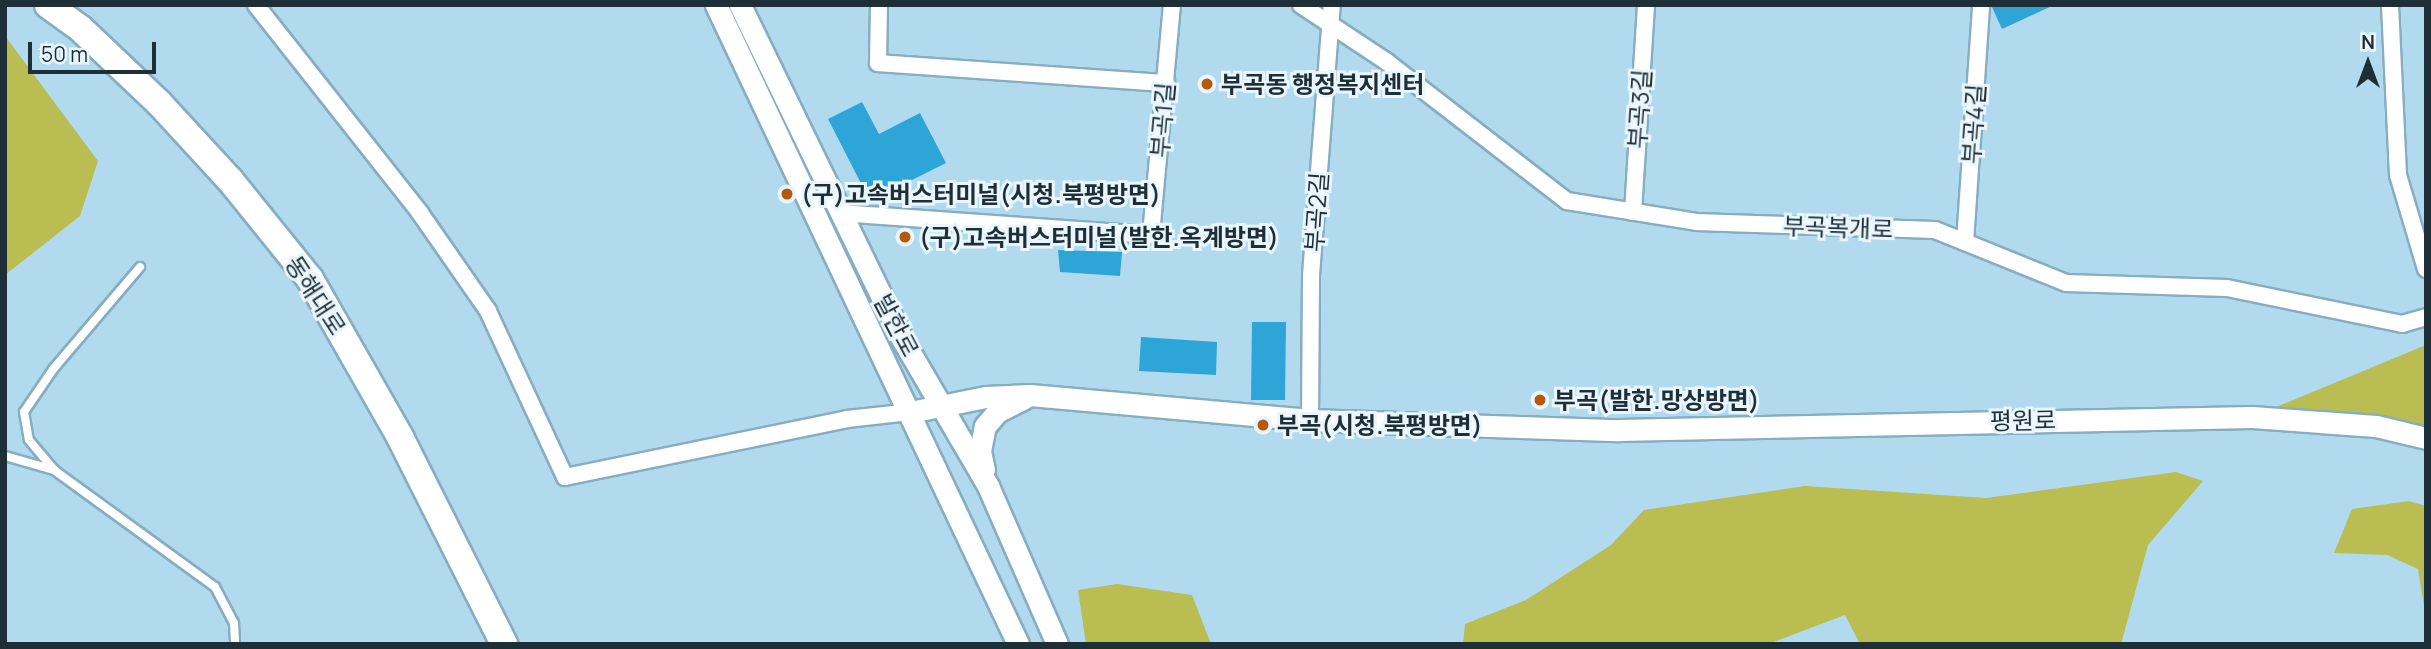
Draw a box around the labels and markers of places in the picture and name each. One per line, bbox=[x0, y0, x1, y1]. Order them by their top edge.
place label: 부곡동 행정복지센터 bbox=[1221, 70, 1425, 98]
marker: 부곡동 행정복지센터 bbox=[1199, 76, 1215, 92]
place label: (구)고속버스터미널(시청.북평방면) bbox=[801, 180, 1161, 208]
marker: (구)고속버스터미널(시청.북평방면) bbox=[779, 186, 795, 202]
place label: (구)고속버스터미널(발한.옥계방면) bbox=[919, 223, 1279, 251]
marker: (구)고속버스터미널(발한.옥계방면) bbox=[897, 229, 913, 245]
place label: 부곡(발한.망상방면) bbox=[1554, 386, 1760, 414]
marker: 부곡(발한.망상방면) bbox=[1532, 392, 1548, 408]
place label: 부곡(시청.북평방면) bbox=[1277, 411, 1483, 439]
marker: 부곡(시청.북평방면) bbox=[1255, 417, 1271, 433]

